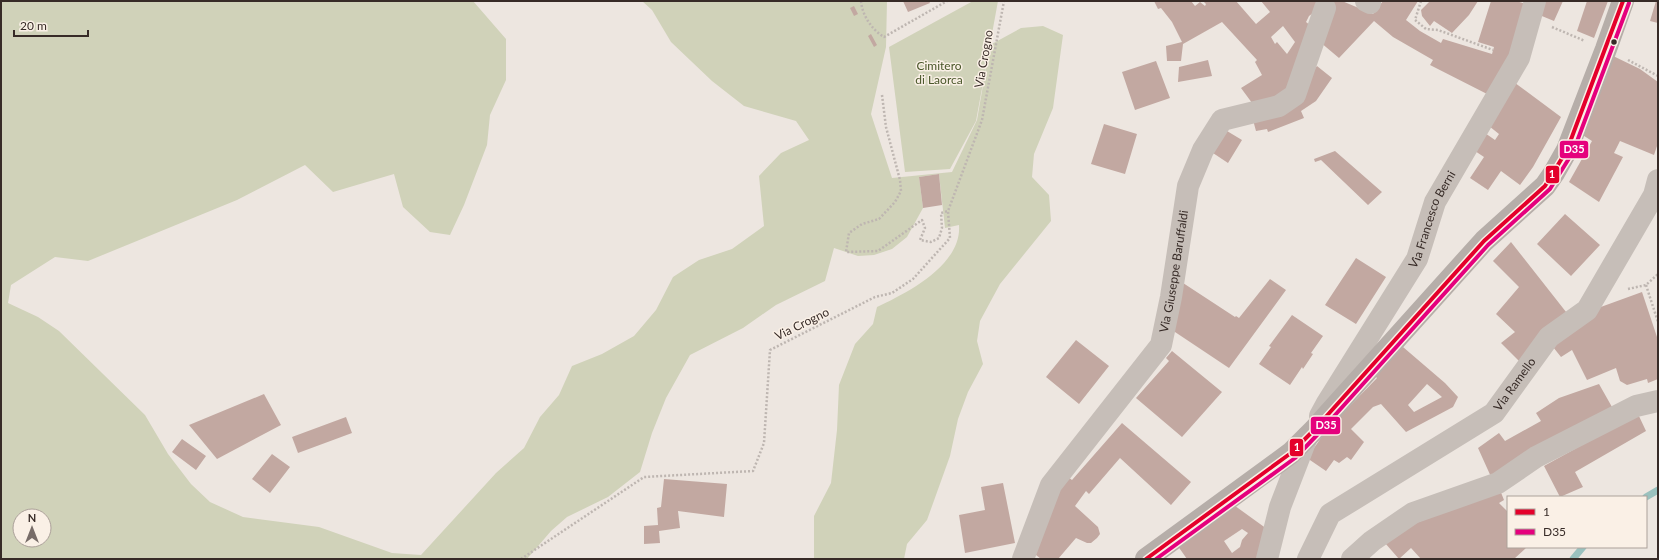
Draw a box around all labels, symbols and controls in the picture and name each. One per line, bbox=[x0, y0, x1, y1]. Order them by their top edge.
scale bar bbox=[14, 12, 88, 38]
text: 20 m bbox=[20, 18, 47, 33]
street label: Via Crogno bbox=[971, 29, 996, 89]
unlabelled marker bbox=[1609, 37, 1619, 47]
park label: Cimitero di Laorca bbox=[915, 58, 963, 87]
line badge: D35 bbox=[1559, 140, 1589, 159]
text: D35 bbox=[1563, 142, 1585, 155]
line badge: 1 bbox=[1545, 165, 1560, 184]
text: 1 bbox=[1549, 167, 1555, 180]
street label: Via Francesco Berni bbox=[1405, 168, 1459, 271]
street label: Via Giuseppe Baruffaldi bbox=[1156, 209, 1191, 334]
street label: Via Crogno bbox=[772, 304, 832, 343]
street label: Via Ramello bbox=[1490, 354, 1539, 414]
line badge: D35 bbox=[1310, 416, 1341, 435]
text: D35 bbox=[1315, 418, 1337, 431]
line badge: 1 bbox=[1289, 438, 1304, 457]
text: 1 bbox=[1294, 440, 1300, 453]
legend bbox=[1507, 496, 1647, 548]
text: 1 bbox=[1543, 504, 1550, 519]
north arrow bbox=[12, 508, 52, 548]
text: N bbox=[28, 511, 36, 524]
text: D35 bbox=[1543, 524, 1566, 539]

